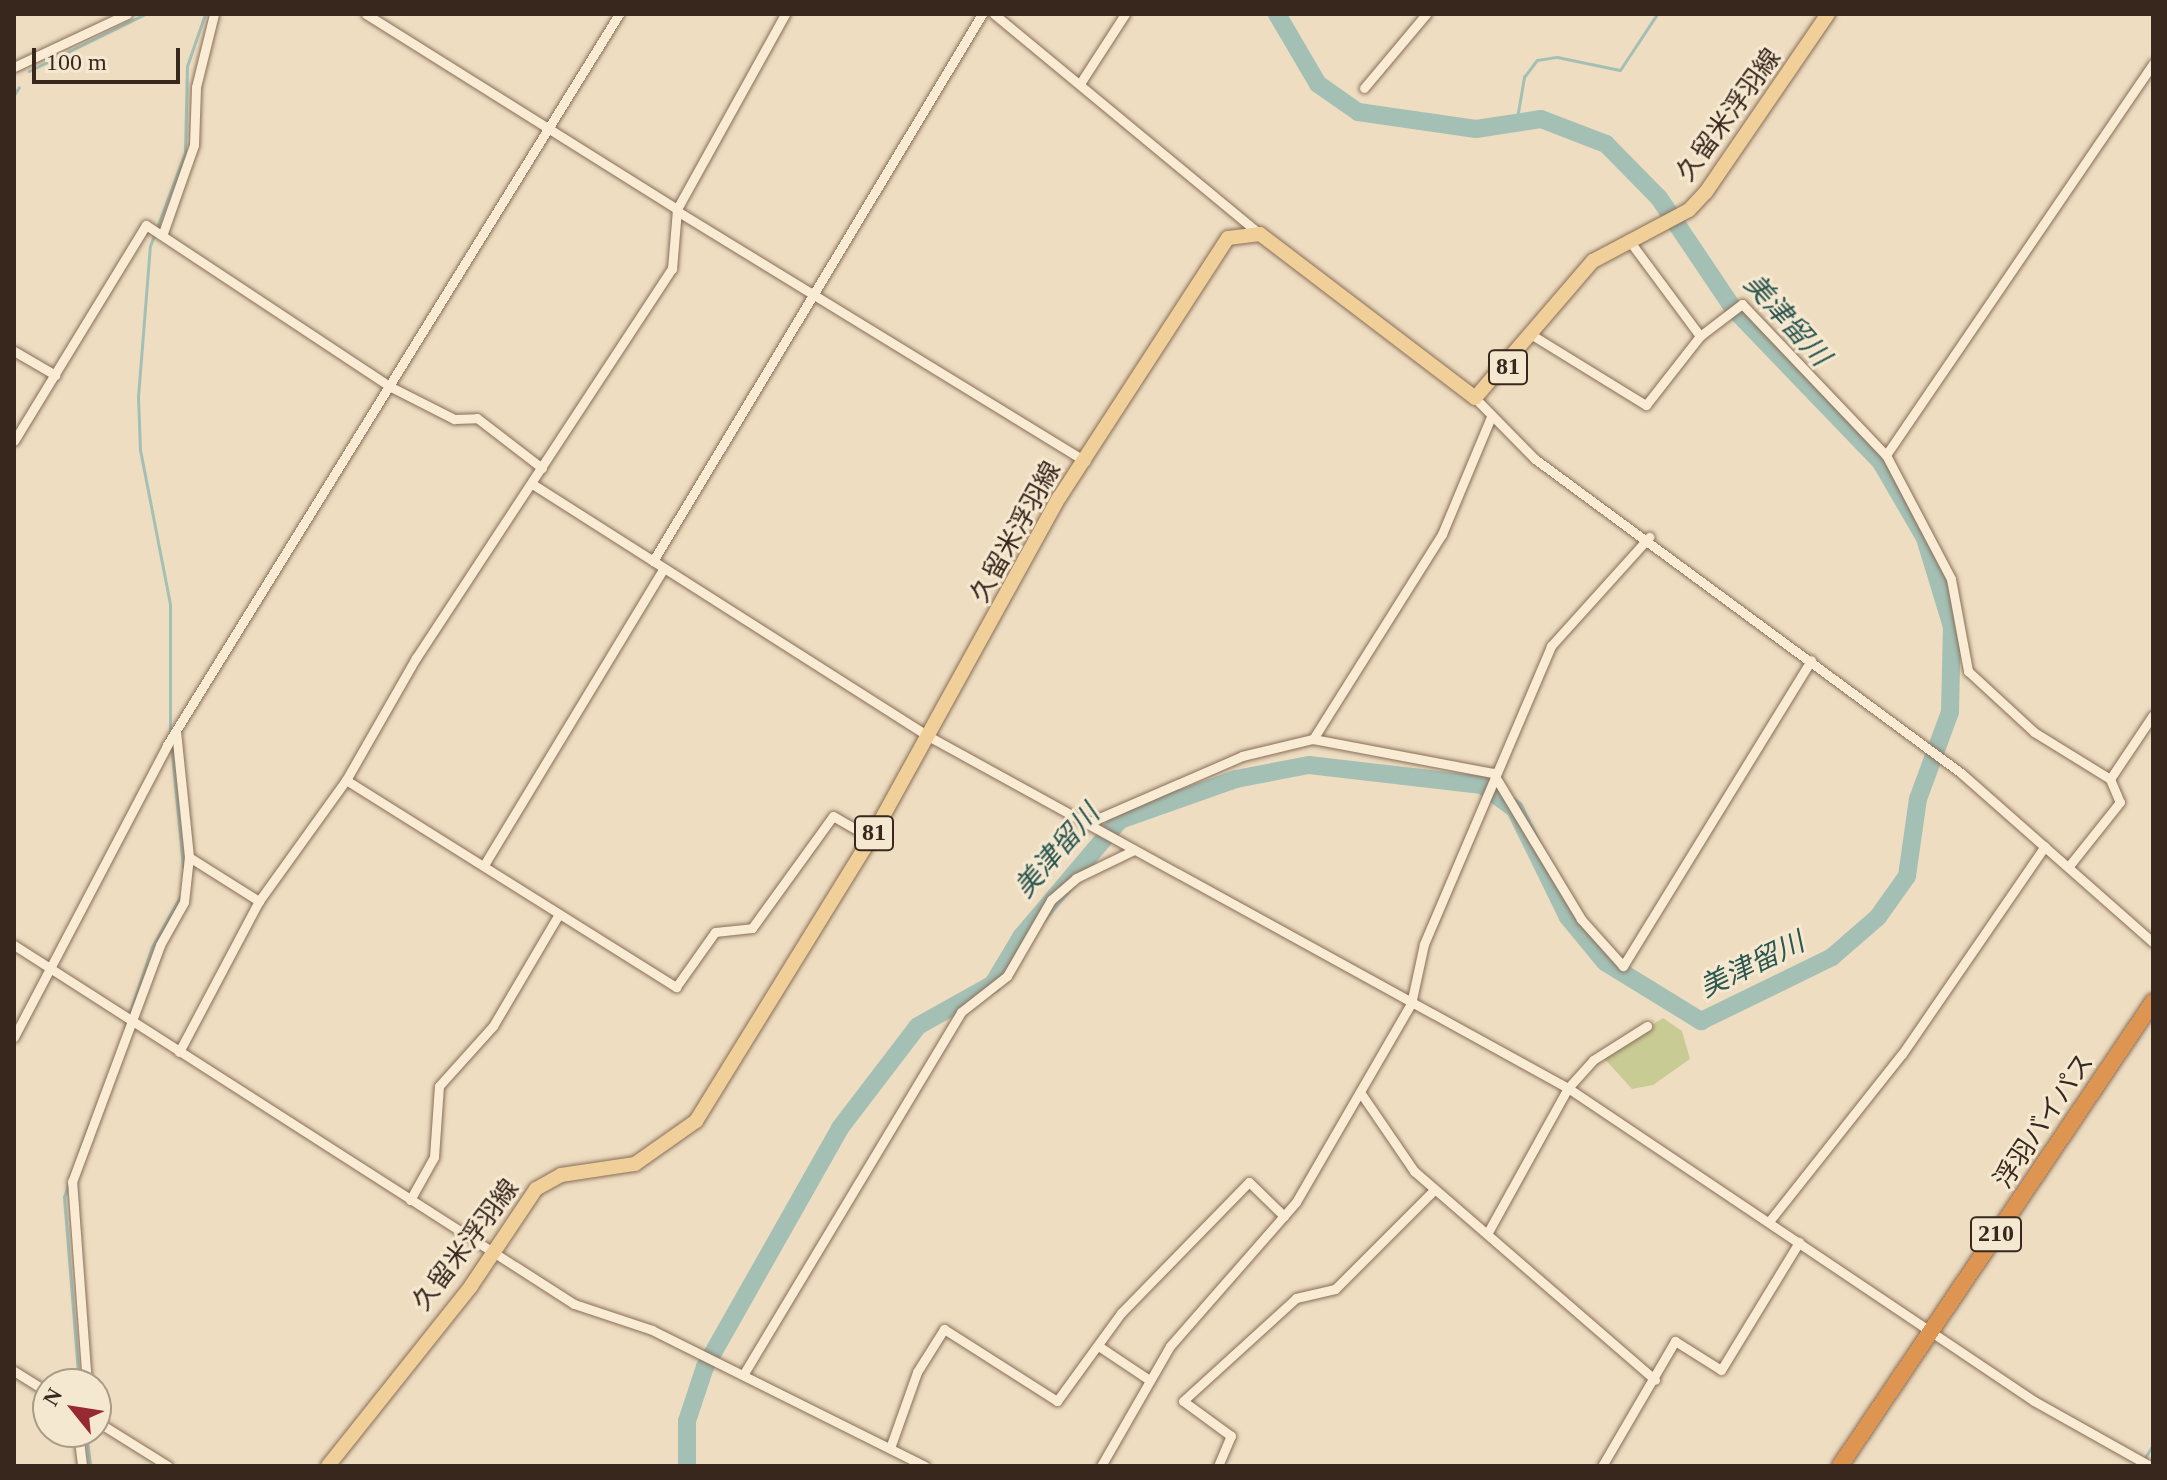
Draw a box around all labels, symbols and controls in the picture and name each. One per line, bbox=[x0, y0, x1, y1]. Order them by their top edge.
scale bar bbox=[36, 32, 184, 82]
street label: 久留米浮羽線 bbox=[1671, 43, 1787, 187]
text: 100 m bbox=[46, 49, 107, 75]
water label: 美津留川 bbox=[1737, 267, 1837, 373]
road number: 81 bbox=[1488, 347, 1528, 387]
street label: 久留米浮羽線 bbox=[965, 456, 1067, 608]
water label: 美津留川 bbox=[1008, 798, 1106, 904]
road number: 81 bbox=[854, 813, 894, 853]
water label: 美津留川 bbox=[1694, 925, 1810, 1005]
street label: 浮羽バイパス bbox=[1987, 1048, 2101, 1194]
street label: 久留米浮羽線 bbox=[407, 1173, 525, 1317]
road number: 210 bbox=[1970, 1214, 2022, 1254]
north arrow bbox=[32, 1368, 112, 1448]
text: N bbox=[38, 1384, 67, 1410]

